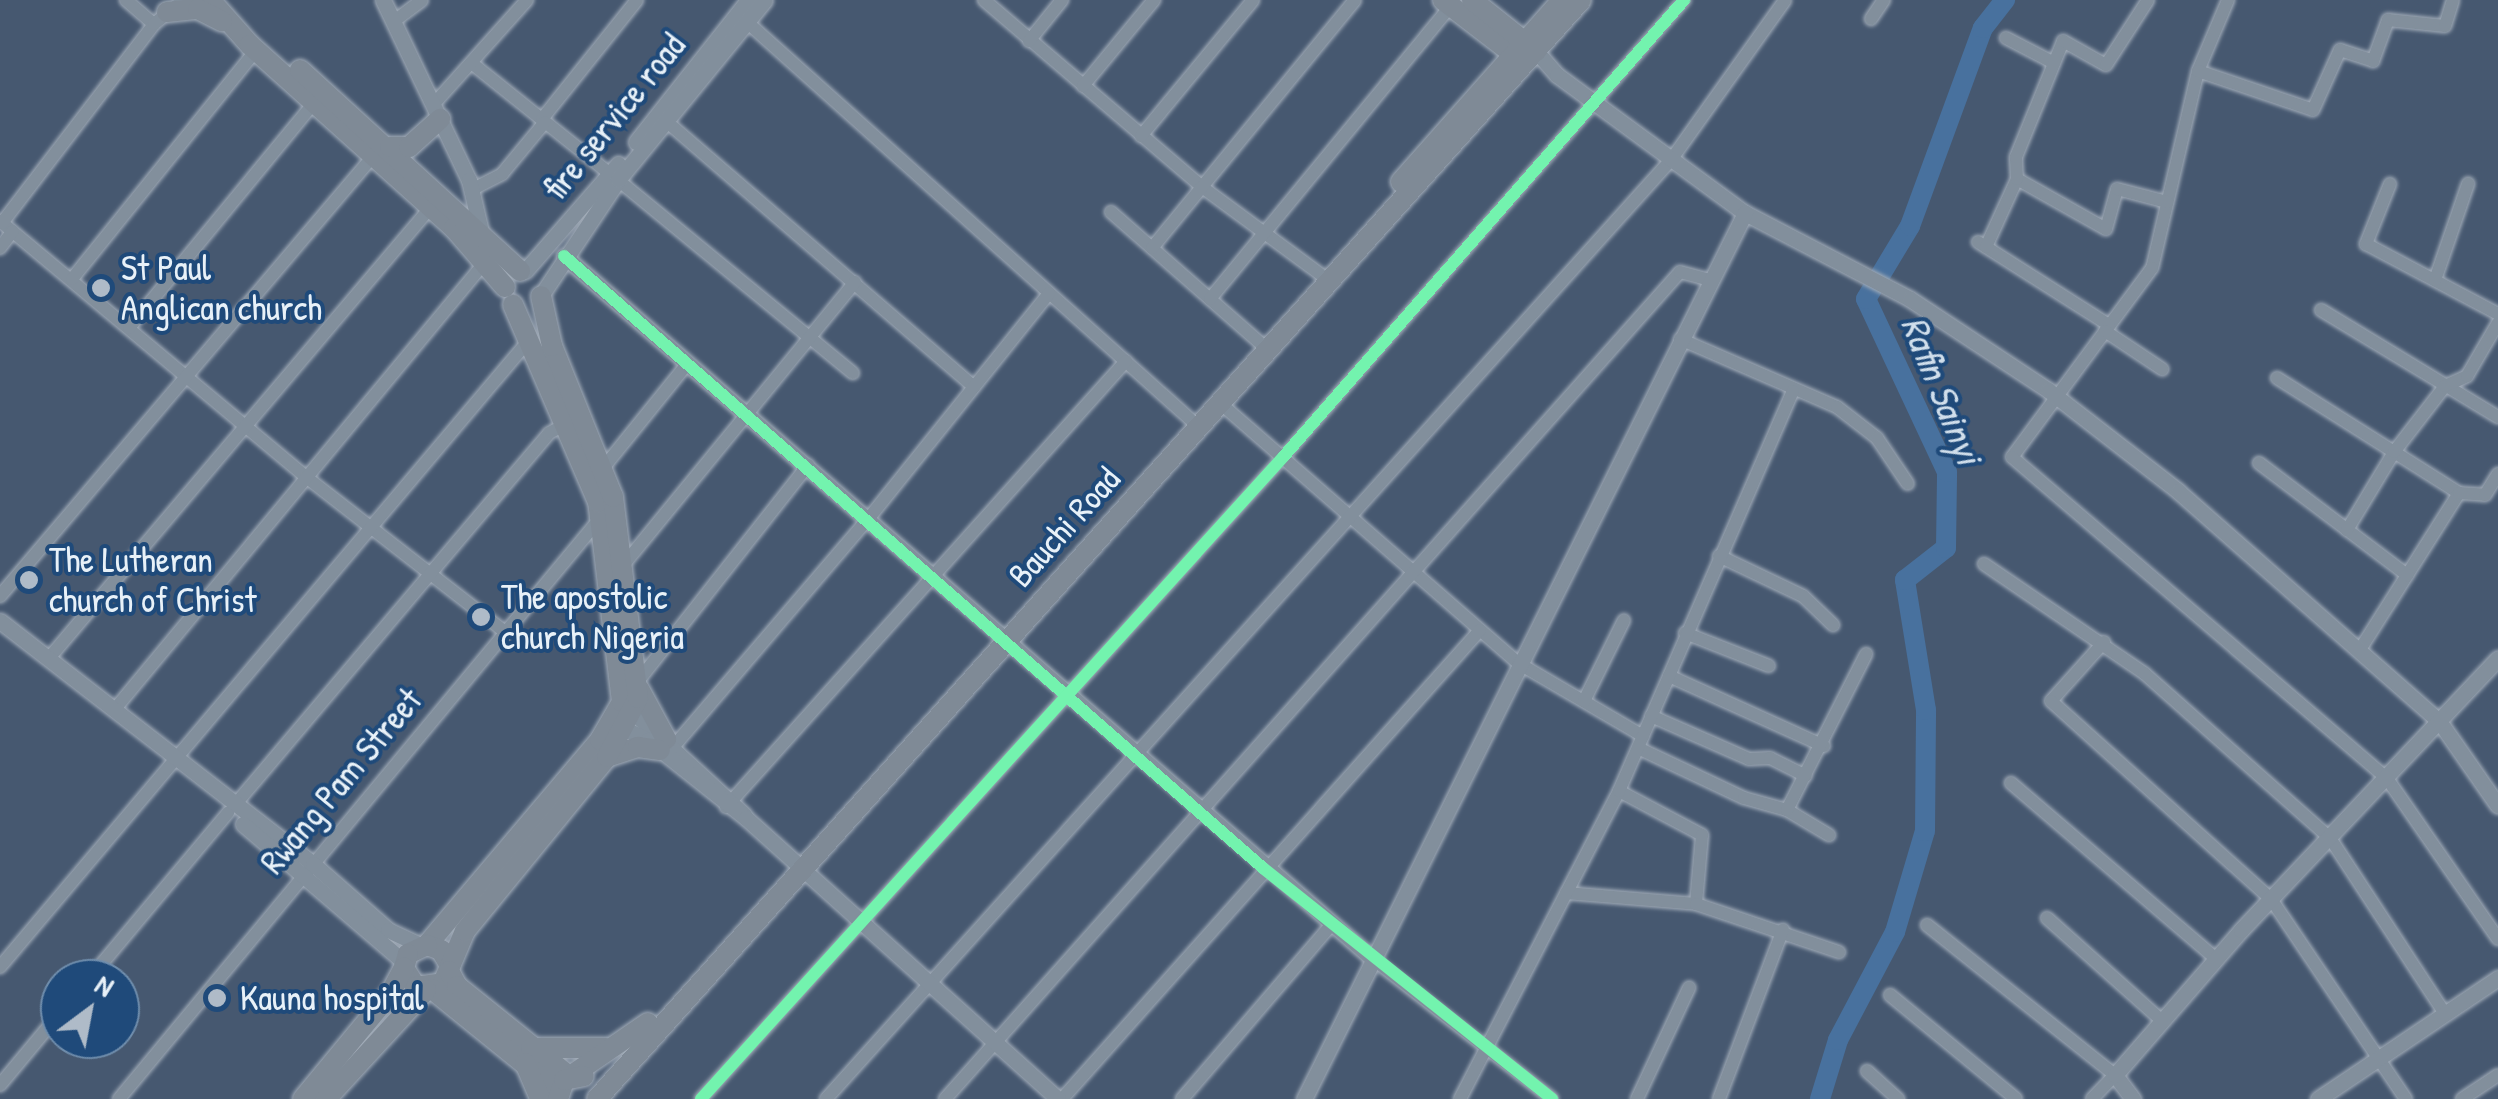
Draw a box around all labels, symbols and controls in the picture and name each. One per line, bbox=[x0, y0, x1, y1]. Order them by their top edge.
street label: fire service road bbox=[534, 25, 694, 209]
place label: St Paul Anglican church bbox=[121, 247, 322, 329]
marker: St Paul Anglican church bbox=[90, 277, 112, 299]
water label: Rafin Sainyi bbox=[1892, 309, 1992, 471]
street label: Bauchi Road bbox=[999, 458, 1129, 596]
place label: The Lutheran church of Christ bbox=[49, 539, 257, 621]
marker: The Lutheran church of Christ bbox=[18, 569, 40, 591]
place label: The apostolic church Nigeria bbox=[501, 576, 684, 658]
marker: The apostolic church Nigeria bbox=[470, 606, 492, 628]
street label: Rwang Pam Street bbox=[251, 680, 431, 882]
north arrow bbox=[40, 959, 140, 1059]
text: N bbox=[88, 965, 121, 1005]
place label: Kauna hospital bbox=[240, 977, 424, 1019]
marker: Kauna hospital bbox=[204, 985, 230, 1011]

